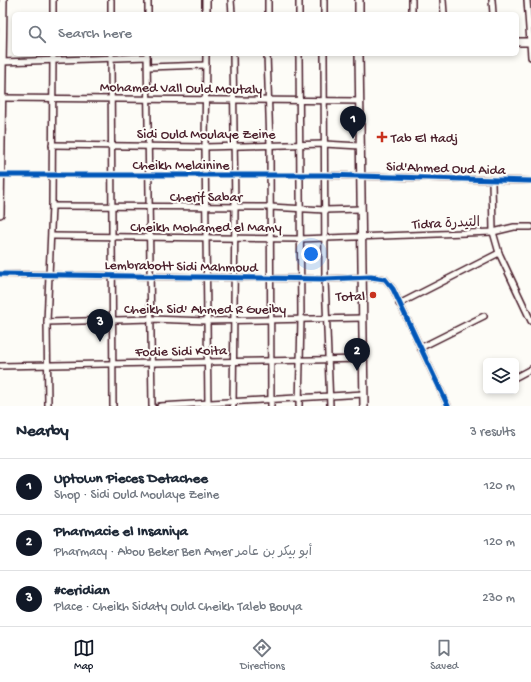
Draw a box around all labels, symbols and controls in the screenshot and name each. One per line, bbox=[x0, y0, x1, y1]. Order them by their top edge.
search box bbox=[12, 12, 519, 56]
icon: search bbox=[26, 23, 48, 45]
text: Search here bbox=[58, 25, 132, 43]
street label: Mohamed Vall Ould Moutaly bbox=[100, 80, 263, 99]
pin: 1 bbox=[340, 106, 366, 139]
street label: Sidi Ould Moulaye Zeine bbox=[137, 127, 276, 144]
marker: Tab El Hadj bbox=[376, 131, 388, 143]
place label: Tab El Hadj bbox=[390, 131, 458, 148]
street label: Cheikh Melainine bbox=[133, 158, 230, 175]
street label: Sid'Ahmed Oud Aida bbox=[386, 159, 507, 180]
street label: Cherif Sabar bbox=[170, 190, 243, 207]
street label: Tidra التيدرة bbox=[411, 215, 480, 234]
street label: Cheikh Mohamed el Mamy bbox=[130, 220, 282, 237]
your location bbox=[301, 244, 321, 264]
street label: Lembrabott Sidi Mahmoud bbox=[104, 258, 259, 277]
place label: Total bbox=[335, 289, 365, 306]
marker: Total bbox=[368, 290, 378, 300]
street label: Cheikh Sid' Ahmed R Gueiby bbox=[124, 302, 286, 319]
pin: 3 bbox=[87, 309, 113, 342]
pin: 2 bbox=[344, 338, 370, 371]
street label: Fodie Sidi Koita bbox=[134, 343, 228, 362]
map controls bbox=[483, 358, 519, 394]
button: layers bbox=[483, 358, 519, 394]
text: Nearby bbox=[16, 422, 69, 442]
text: 3 results bbox=[470, 425, 515, 440]
text: Uptown Pieces Detachee bbox=[54, 470, 208, 488]
text: 1 bbox=[26, 479, 32, 494]
text: 120 m bbox=[484, 479, 515, 494]
text: Shop · Sidi Ould Moulaye Zeine bbox=[54, 488, 219, 503]
text: Pharmacie el Insaniya bbox=[54, 523, 188, 541]
text: 2 bbox=[26, 535, 32, 550]
text: 120 m bbox=[484, 535, 515, 550]
text: Pharmacy · Abou Beker Ben Amer أبو بيكر بن عامر bbox=[54, 545, 312, 560]
text: #ceridian bbox=[54, 582, 110, 600]
text: 3 bbox=[26, 591, 32, 606]
text: 230 m bbox=[482, 591, 515, 606]
text: Place · Cheikh Sidaty Ould Cheikh Taleb Bouya bbox=[54, 600, 302, 615]
tab: Map bbox=[73, 637, 95, 673]
tab: Directions bbox=[240, 637, 285, 673]
tab: Saved bbox=[430, 637, 458, 673]

